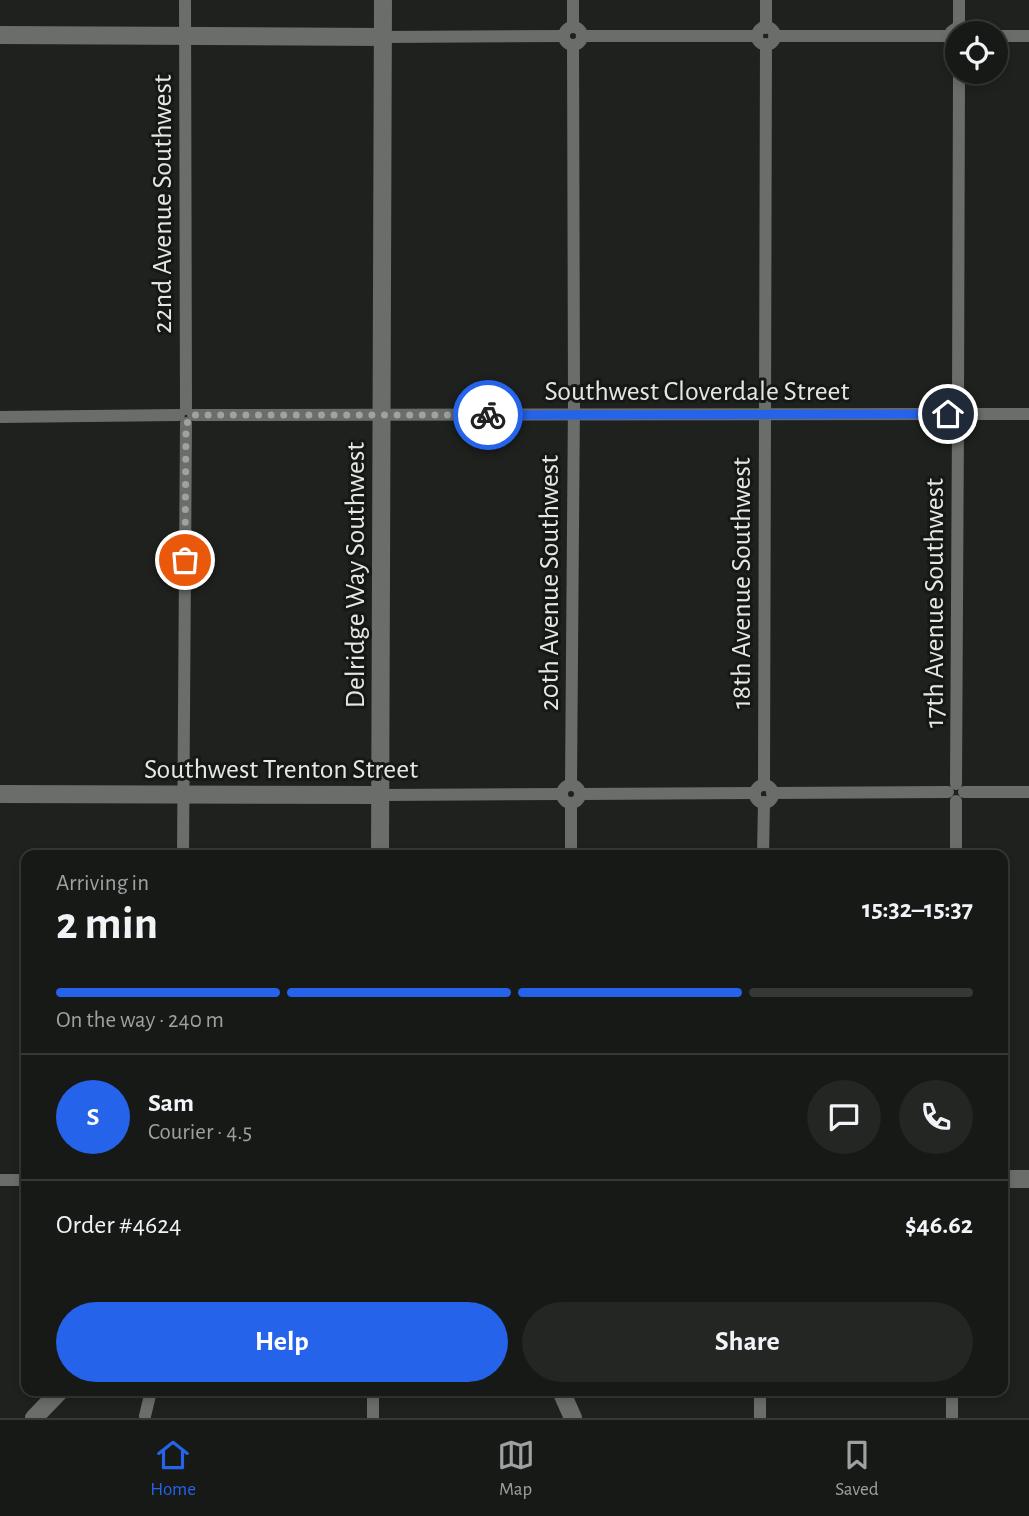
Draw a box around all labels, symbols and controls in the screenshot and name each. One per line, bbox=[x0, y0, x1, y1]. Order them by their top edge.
map controls bbox=[945, 21, 1008, 84]
button: locate bbox=[945, 21, 1008, 84]
street label: 22nd Avenue Southwest bbox=[149, 74, 177, 334]
street label: Southwest Cloverdale Street bbox=[545, 378, 850, 406]
courier bbox=[453, 380, 523, 450]
pin bbox=[918, 384, 978, 444]
icon: home bbox=[929, 395, 967, 433]
icon: bike bbox=[469, 396, 507, 434]
street label: Delridge Way Southwest bbox=[342, 442, 370, 708]
street label: 20th Avenue Southwest bbox=[536, 455, 564, 711]
street label: 18th Avenue Southwest bbox=[728, 457, 756, 709]
street label: 17th Avenue Southwest bbox=[921, 478, 949, 728]
pin bbox=[155, 530, 215, 590]
icon: bag bbox=[166, 541, 204, 579]
street label: Southwest Trenton Street bbox=[144, 756, 418, 784]
text: Arriving in bbox=[56, 872, 149, 895]
text: 15:32–15:37 bbox=[862, 896, 973, 922]
text: 2 min bbox=[56, 901, 158, 947]
text: On the way · 240 m bbox=[56, 1009, 224, 1032]
button: chat bbox=[807, 1080, 881, 1154]
button: phone bbox=[899, 1080, 973, 1154]
text: Sam bbox=[148, 1090, 194, 1116]
text: S bbox=[87, 1104, 99, 1130]
text: Courier · 4.5 bbox=[148, 1121, 252, 1144]
text: Order #4624 bbox=[56, 1212, 182, 1238]
text: $46.62 bbox=[905, 1212, 973, 1238]
button: Help bbox=[56, 1302, 508, 1382]
button: Share bbox=[522, 1302, 973, 1382]
tab: Home bbox=[150, 1436, 196, 1501]
tab: Map bbox=[497, 1436, 535, 1501]
tab: Saved bbox=[835, 1436, 879, 1501]

